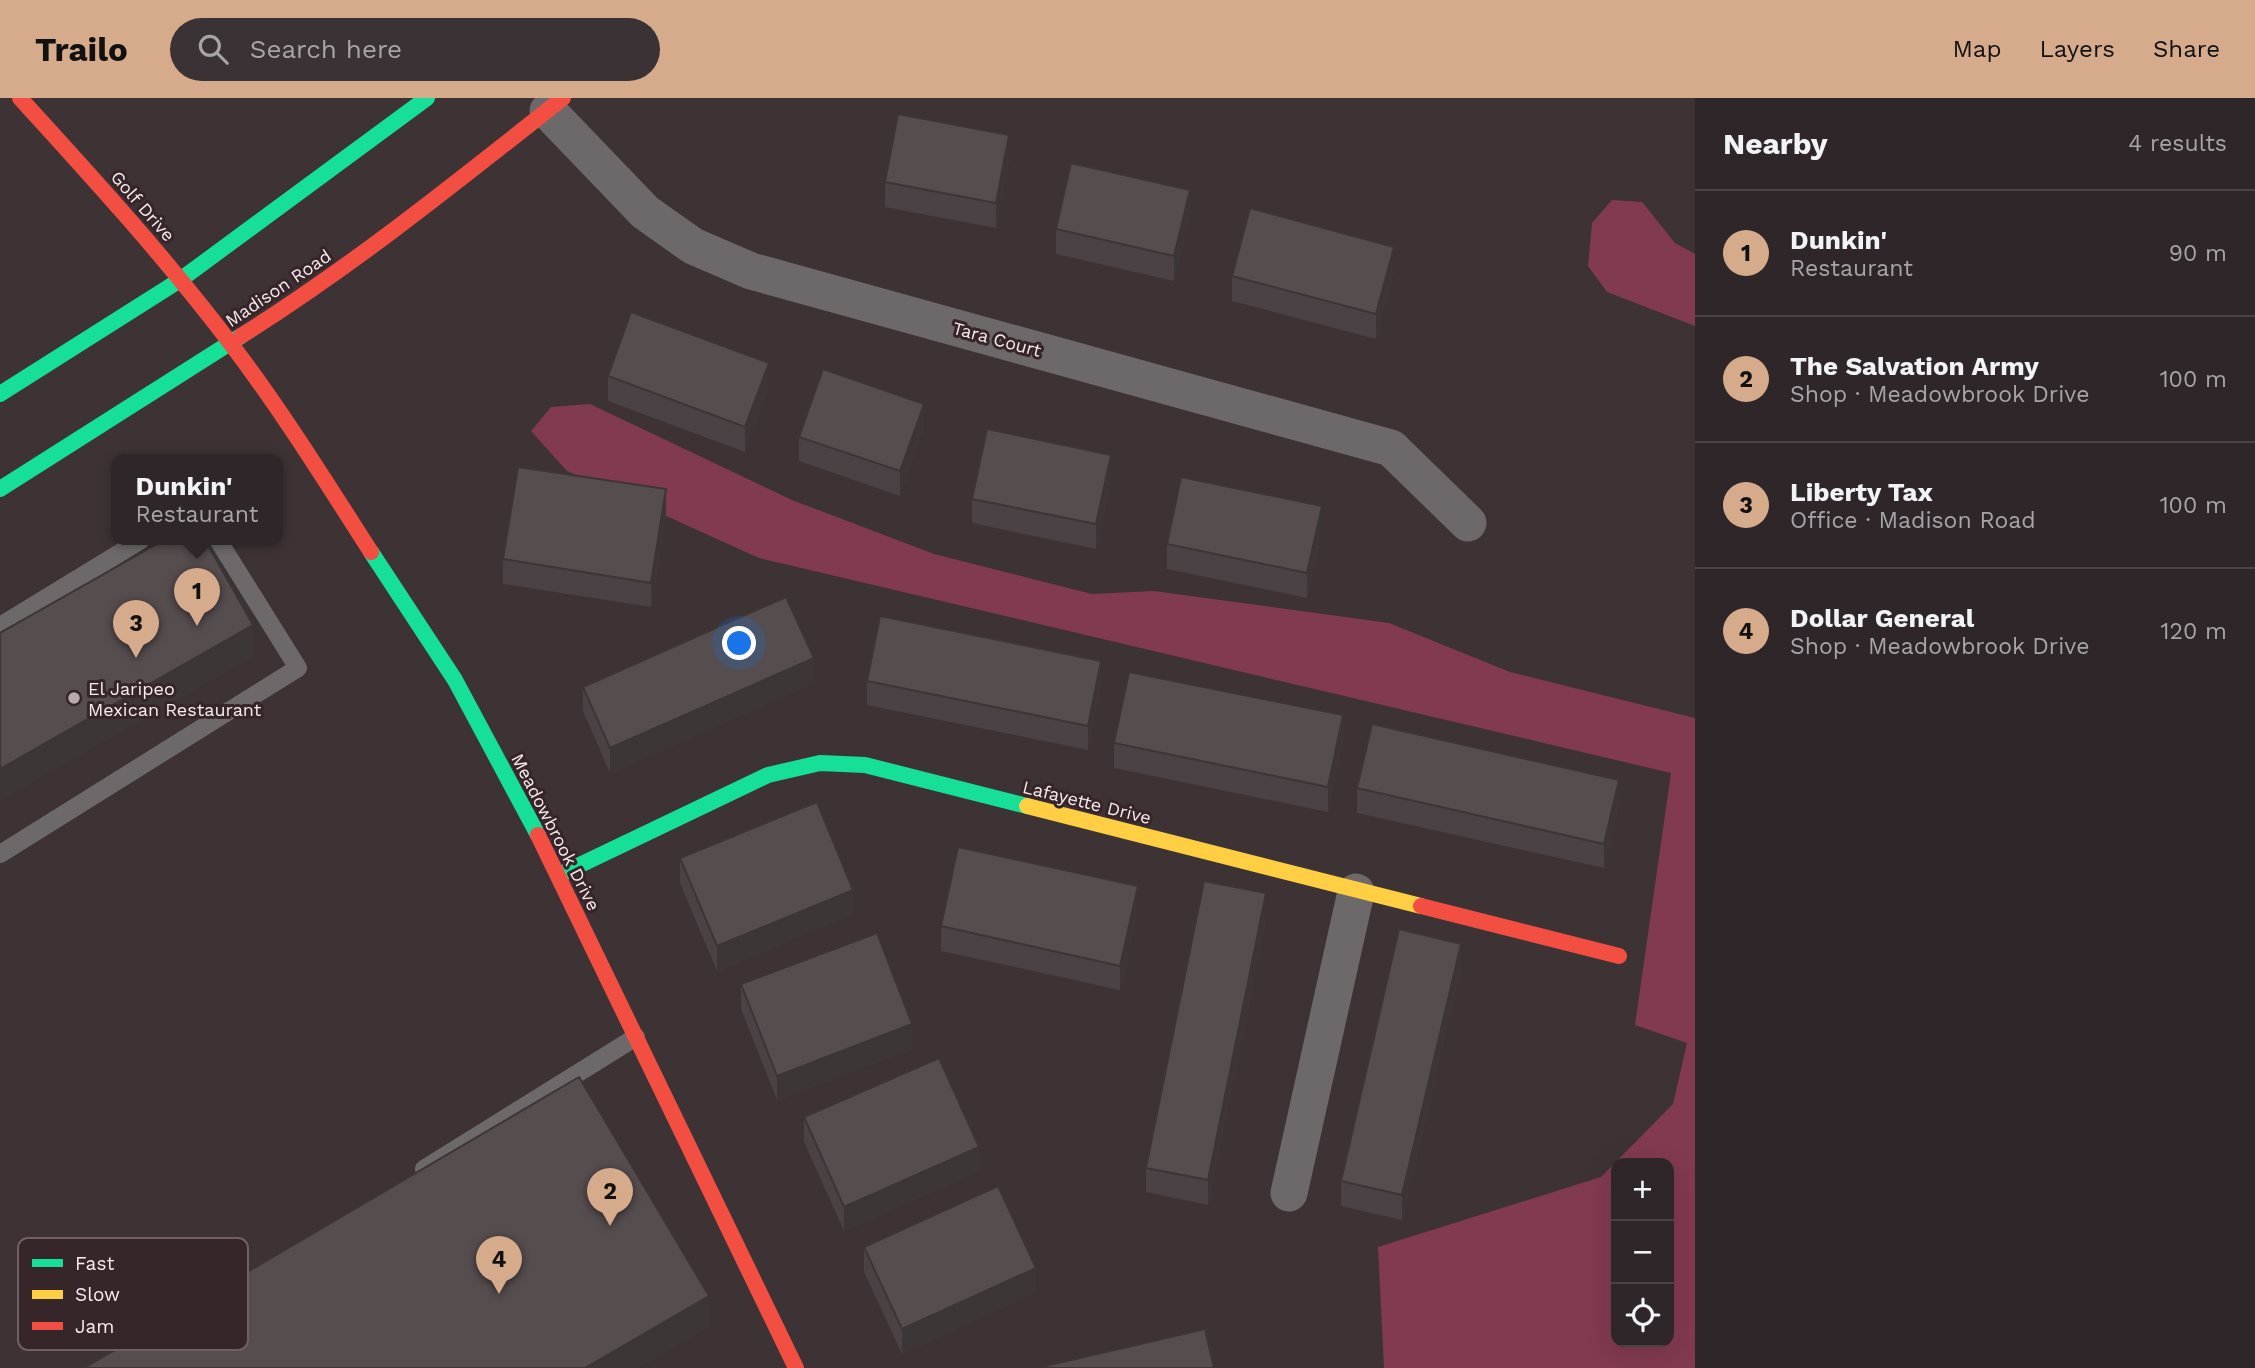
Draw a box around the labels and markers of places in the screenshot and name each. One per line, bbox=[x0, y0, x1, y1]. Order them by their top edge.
pin: 1 bbox=[174, 568, 220, 626]
pin: 3 bbox=[113, 600, 159, 658]
place label: El Jaripeo Mexican Restaurant bbox=[88, 678, 262, 720]
marker: El Jaripeo Mexican Restaurant bbox=[66, 690, 82, 706]
pin: 2 bbox=[587, 1168, 633, 1226]
pin: 4 bbox=[476, 1236, 522, 1294]

